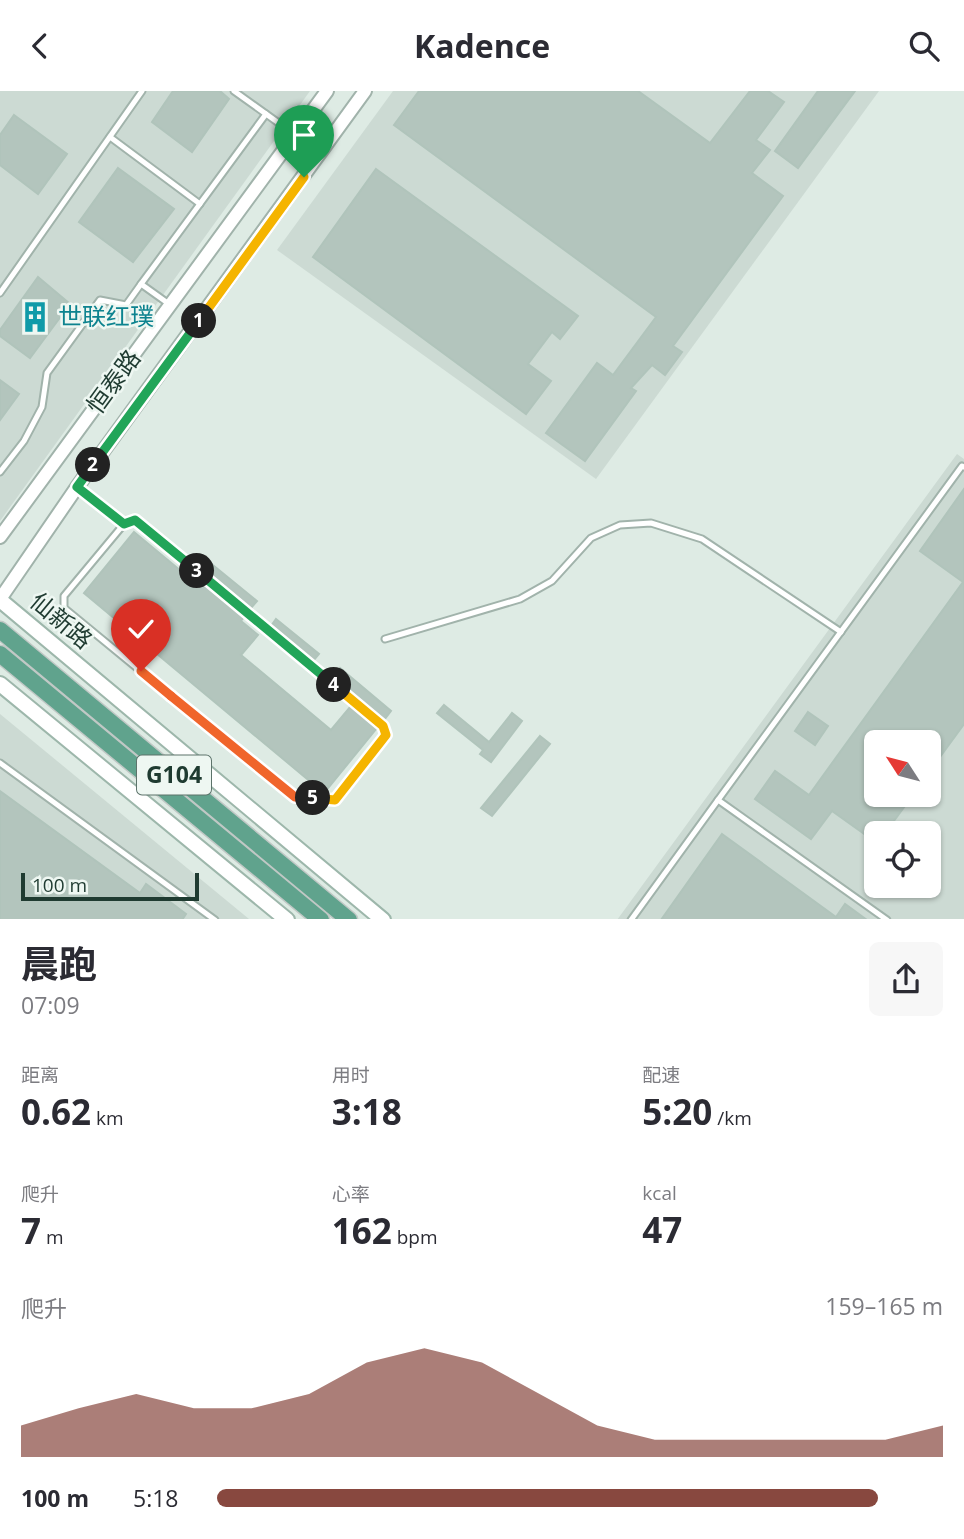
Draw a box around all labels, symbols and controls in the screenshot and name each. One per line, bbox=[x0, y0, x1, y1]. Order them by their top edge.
text: Kadence bbox=[414, 24, 550, 67]
icon: back bbox=[21, 27, 59, 65]
icon: search bbox=[905, 27, 943, 65]
pin bbox=[274, 105, 334, 177]
icon: arrive bbox=[285, 116, 323, 154]
place label: 世联红璞 bbox=[58, 299, 154, 332]
building icon: 世联红璞 bbox=[18, 300, 52, 334]
pin: 1 bbox=[182, 303, 216, 338]
text: 1 bbox=[193, 307, 204, 333]
street label: 恒泰路 bbox=[78, 342, 147, 420]
pin: 2 bbox=[76, 447, 110, 483]
text: 2 bbox=[87, 451, 98, 477]
pin: 3 bbox=[180, 553, 214, 589]
text: 3 bbox=[191, 557, 202, 583]
street label: 仙新路 bbox=[24, 584, 100, 656]
pin bbox=[111, 599, 171, 671]
icon: check bbox=[122, 610, 160, 648]
pin: 4 bbox=[316, 667, 352, 703]
text: 4 bbox=[328, 671, 339, 697]
north arrow bbox=[864, 730, 942, 807]
map controls bbox=[864, 730, 941, 898]
road number: G104 bbox=[137, 755, 211, 795]
pin: 5 bbox=[296, 781, 330, 815]
text: 5 bbox=[307, 784, 318, 810]
button: locate bbox=[864, 821, 941, 898]
scale bar bbox=[21, 871, 200, 902]
text: 100 m bbox=[32, 872, 87, 898]
text: 晨跑 bbox=[21, 937, 97, 989]
button: share bbox=[869, 942, 943, 1016]
text: 07:09 bbox=[21, 989, 80, 1021]
text: 距离 bbox=[21, 1062, 59, 1088]
text: 用时 bbox=[332, 1062, 370, 1088]
text: 配速 bbox=[642, 1062, 680, 1088]
text: 0.62 bbox=[21, 1088, 91, 1135]
text: 3:18 bbox=[332, 1088, 402, 1135]
text: 5:20 bbox=[642, 1088, 712, 1135]
text: km bbox=[91, 1105, 124, 1131]
text: /km bbox=[712, 1105, 752, 1131]
text: kcal bbox=[642, 1180, 677, 1206]
text: 爬升 bbox=[21, 1181, 59, 1207]
text: 心率 bbox=[332, 1181, 370, 1207]
text: 47 bbox=[642, 1206, 682, 1253]
text: 7 bbox=[21, 1207, 41, 1254]
text: 162 bbox=[332, 1207, 392, 1254]
text: m bbox=[41, 1224, 64, 1250]
text: bpm bbox=[392, 1224, 437, 1250]
text: 159–165 m bbox=[825, 1290, 943, 1322]
text: 爬升 bbox=[21, 1292, 67, 1324]
text: 100 m bbox=[21, 1482, 89, 1514]
text: 5:18 bbox=[133, 1482, 179, 1514]

